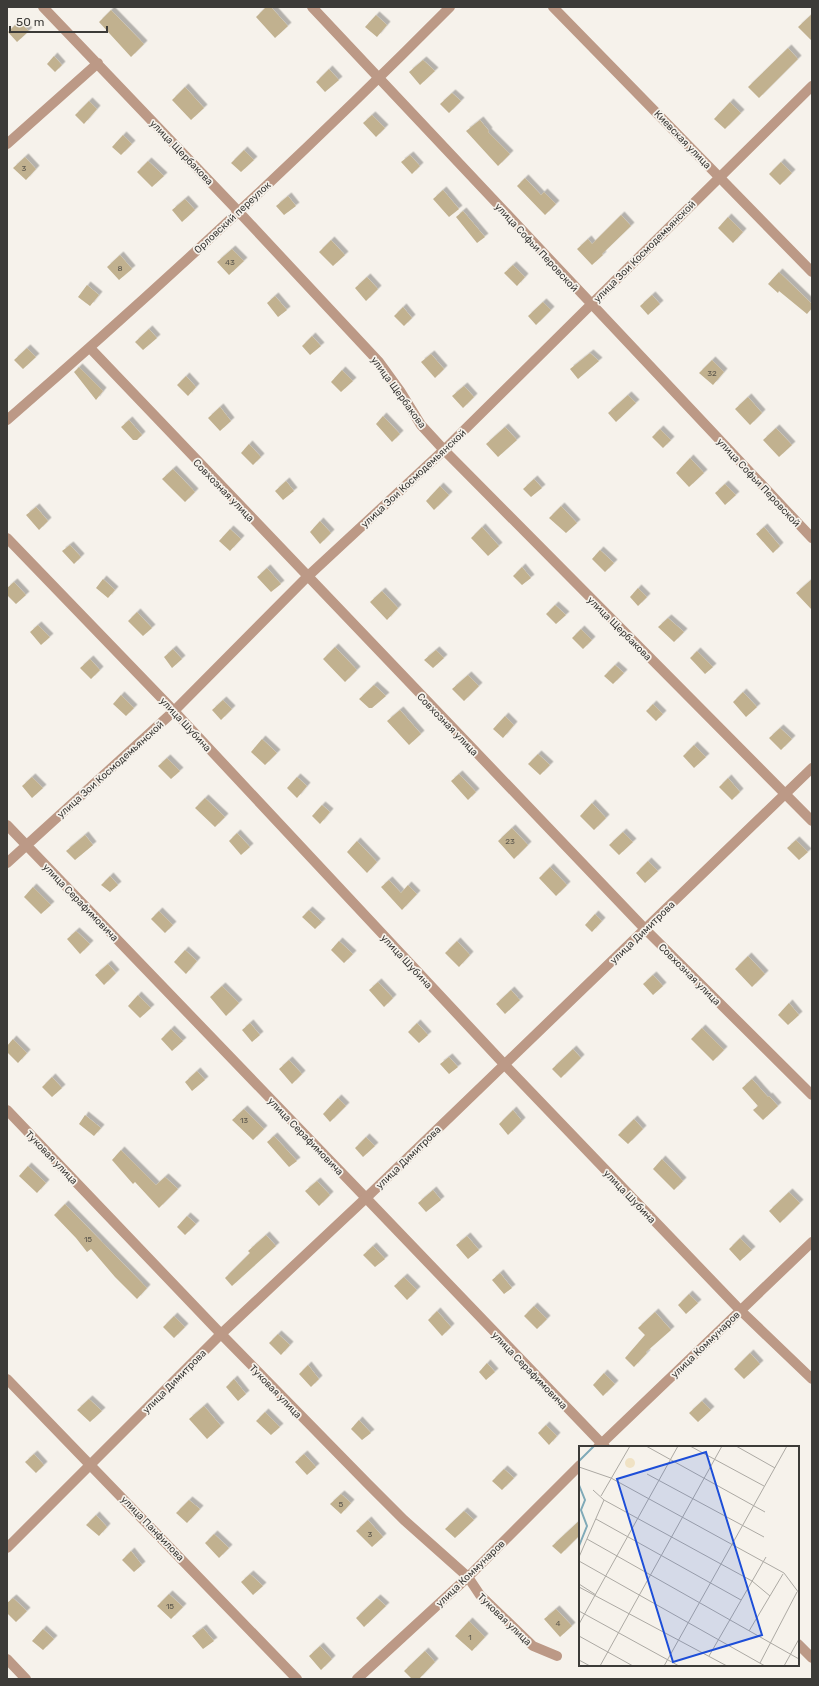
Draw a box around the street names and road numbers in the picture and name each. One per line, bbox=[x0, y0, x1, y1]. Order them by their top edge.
street label: Киевская улица bbox=[651, 108, 713, 171]
street label: улица Щербакова bbox=[147, 118, 215, 188]
street label: Орловский переулок bbox=[192, 179, 274, 256]
street label: улица Зои Космодемьянской bbox=[591, 198, 698, 305]
street label: улица Софьи Перовской bbox=[492, 201, 581, 295]
street label: улица Щербакова bbox=[368, 354, 428, 431]
street label: улица Зои Космодемьянской bbox=[359, 427, 469, 531]
street label: улица Софьи Перовской bbox=[714, 436, 803, 530]
street label: Совхозная улица bbox=[190, 457, 256, 525]
street label: улица Щербакова bbox=[585, 594, 654, 663]
street label: Совхозная улица bbox=[414, 691, 480, 759]
street label: улица Шубина bbox=[157, 695, 213, 754]
street label: улица Зои Космодемьянской bbox=[55, 719, 166, 821]
street label: улица Серафимовича bbox=[40, 861, 121, 944]
street label: улица Димитрова bbox=[608, 899, 678, 967]
street label: улица Шубина bbox=[378, 932, 434, 991]
street label: Совхозная улица bbox=[656, 941, 723, 1008]
street label: улица Серафимовича bbox=[265, 1095, 346, 1178]
street label: улица Димитрова bbox=[374, 1124, 444, 1192]
street label: Туковая улица bbox=[23, 1128, 80, 1187]
street label: улица Шубина bbox=[601, 1167, 658, 1226]
street label: улица Коммунаров bbox=[669, 1308, 743, 1381]
street label: улица Серафимовича bbox=[489, 1329, 570, 1412]
street label: улица Димитрова bbox=[140, 1347, 209, 1416]
street label: Туковая улица bbox=[247, 1362, 304, 1421]
street label: улица Панфилова bbox=[118, 1494, 186, 1564]
street label: улица Коммунаров bbox=[434, 1537, 508, 1610]
street label: Туковая улица bbox=[475, 1591, 534, 1648]

